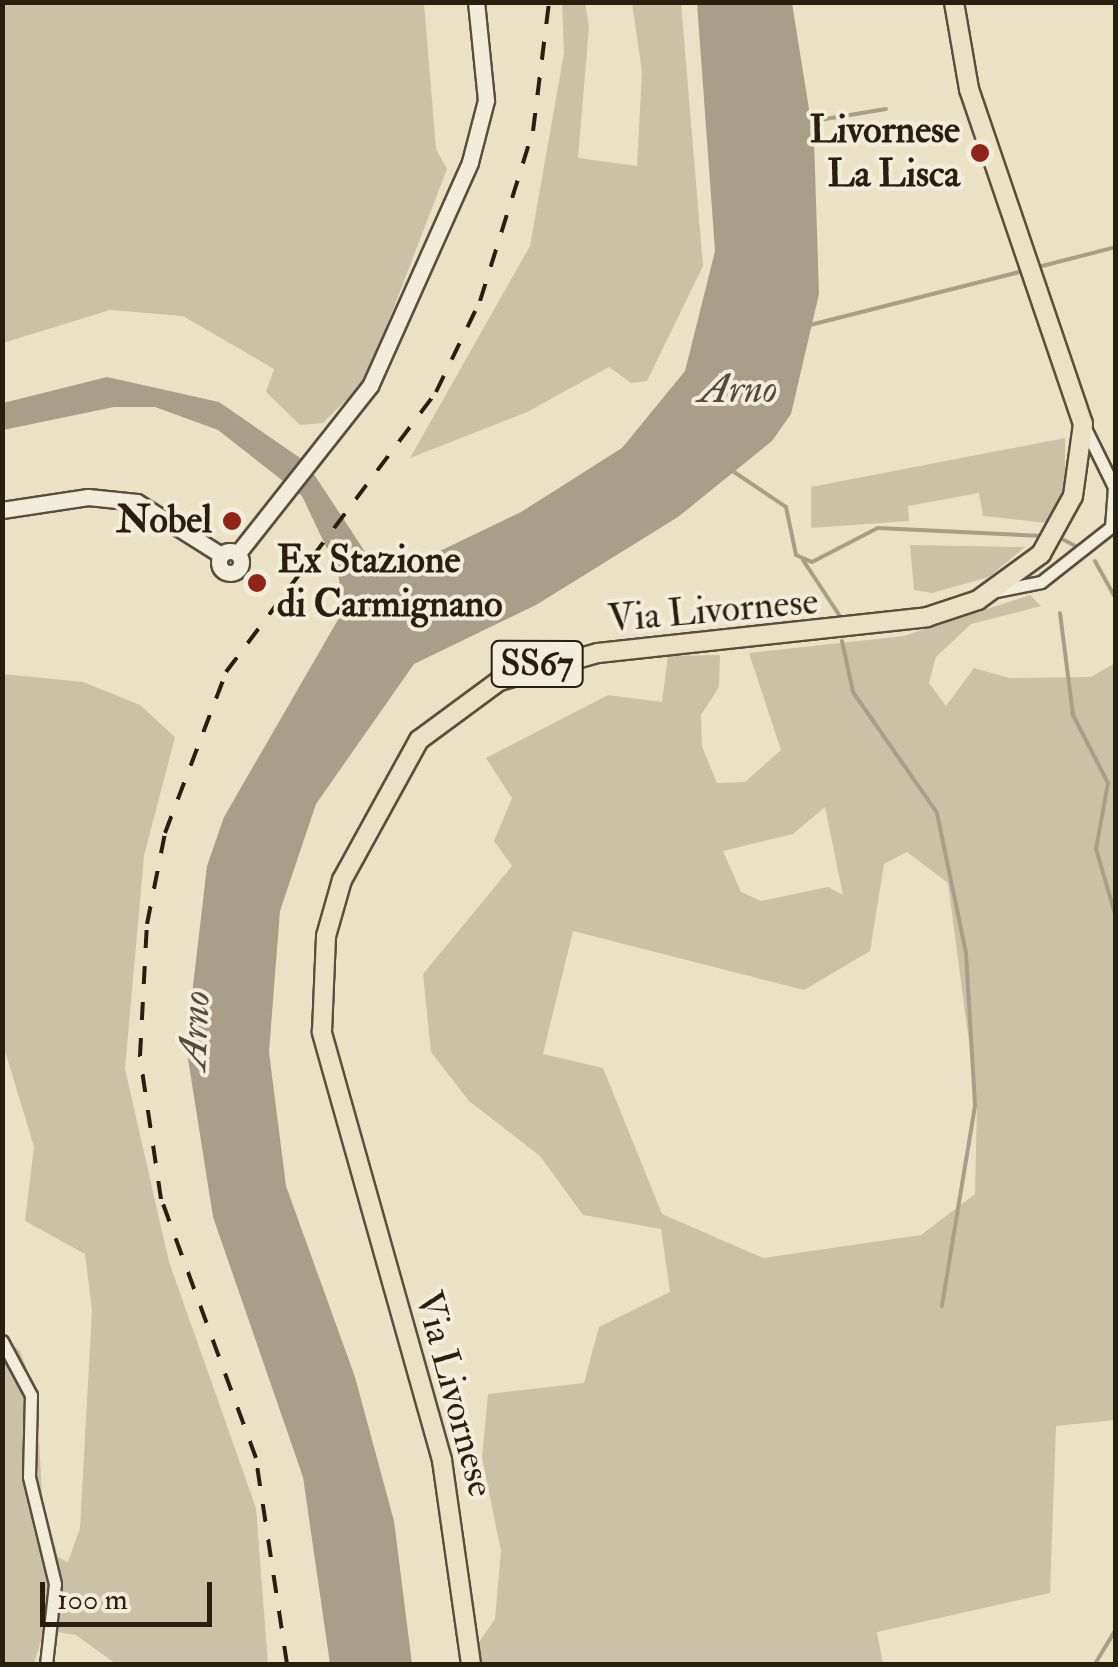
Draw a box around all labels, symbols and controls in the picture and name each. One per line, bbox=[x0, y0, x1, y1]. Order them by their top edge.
place label: Livornese La Lisca bbox=[810, 108, 960, 198]
marker: Livornese La Lisca bbox=[969, 142, 991, 164]
water label: Arno bbox=[699, 366, 777, 414]
place label: Nobel bbox=[116, 498, 212, 544]
marker: Nobel bbox=[221, 510, 243, 532]
place label: Ex Stazione di Carmignano bbox=[277, 538, 503, 628]
marker: Ex Stazione di Carmignano bbox=[246, 572, 268, 594]
street label: Via Livornese bbox=[606, 579, 820, 643]
road number: SS67 bbox=[490, 634, 584, 694]
water label: Arno bbox=[169, 990, 221, 1070]
street label: Via Livornese bbox=[405, 1286, 503, 1502]
scale bar bbox=[45, 1562, 218, 1624]
text: 100 m bbox=[57, 1581, 128, 1618]

